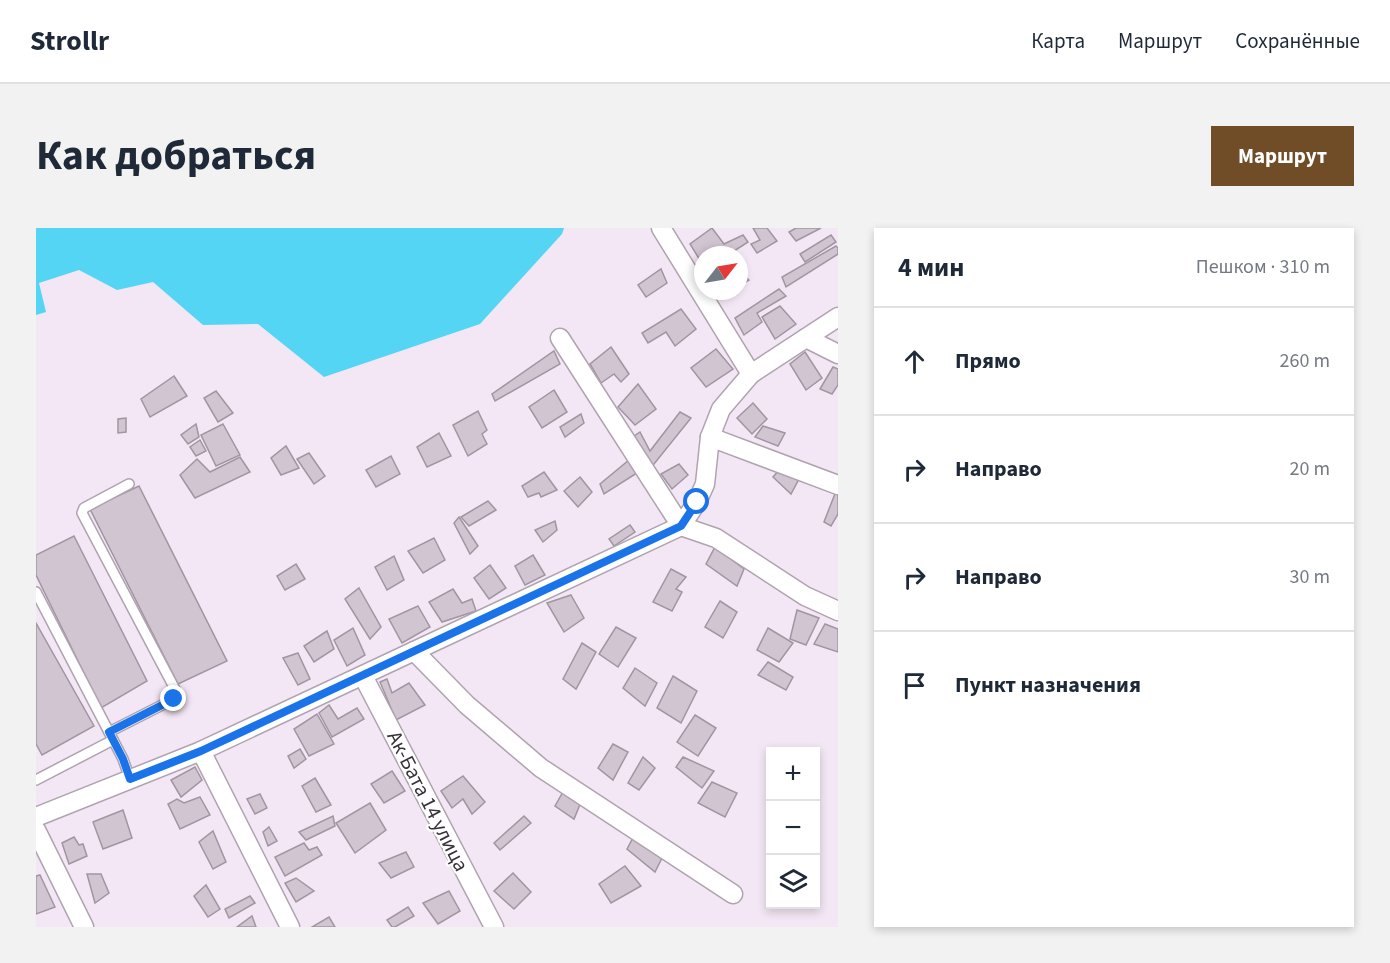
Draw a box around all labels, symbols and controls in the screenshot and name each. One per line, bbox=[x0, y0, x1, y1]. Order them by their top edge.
text: Strollr bbox=[30, 21, 109, 61]
text: Карта bbox=[1031, 26, 1085, 56]
text: Маршрут bbox=[1118, 26, 1202, 56]
text: Сохранённые bbox=[1235, 26, 1360, 56]
text: Как добраться bbox=[36, 126, 316, 186]
button: Маршрут bbox=[1211, 126, 1354, 186]
north arrow bbox=[694, 246, 748, 300]
text: 4 мин bbox=[898, 249, 964, 286]
text: Пешком · 310 m bbox=[1196, 253, 1330, 281]
icon: ahead bbox=[898, 345, 931, 378]
text: Прямо bbox=[955, 345, 1021, 377]
text: 260 m bbox=[1280, 347, 1330, 375]
icon: right bbox=[898, 453, 931, 486]
text: Направо bbox=[955, 453, 1042, 485]
text: 20 m bbox=[1290, 455, 1330, 483]
route start bbox=[683, 488, 709, 514]
icon: right bbox=[898, 561, 931, 594]
text: Направо bbox=[955, 561, 1042, 593]
text: 30 m bbox=[1290, 563, 1330, 591]
icon: arrive bbox=[898, 669, 931, 702]
text: Пункт назначения bbox=[955, 669, 1141, 701]
route end bbox=[160, 685, 186, 711]
street label: Ак-Бата 14 улица bbox=[380, 725, 476, 877]
map controls bbox=[766, 747, 820, 909]
button: + bbox=[766, 747, 820, 801]
button: − bbox=[766, 801, 820, 855]
button: layers bbox=[766, 855, 820, 909]

